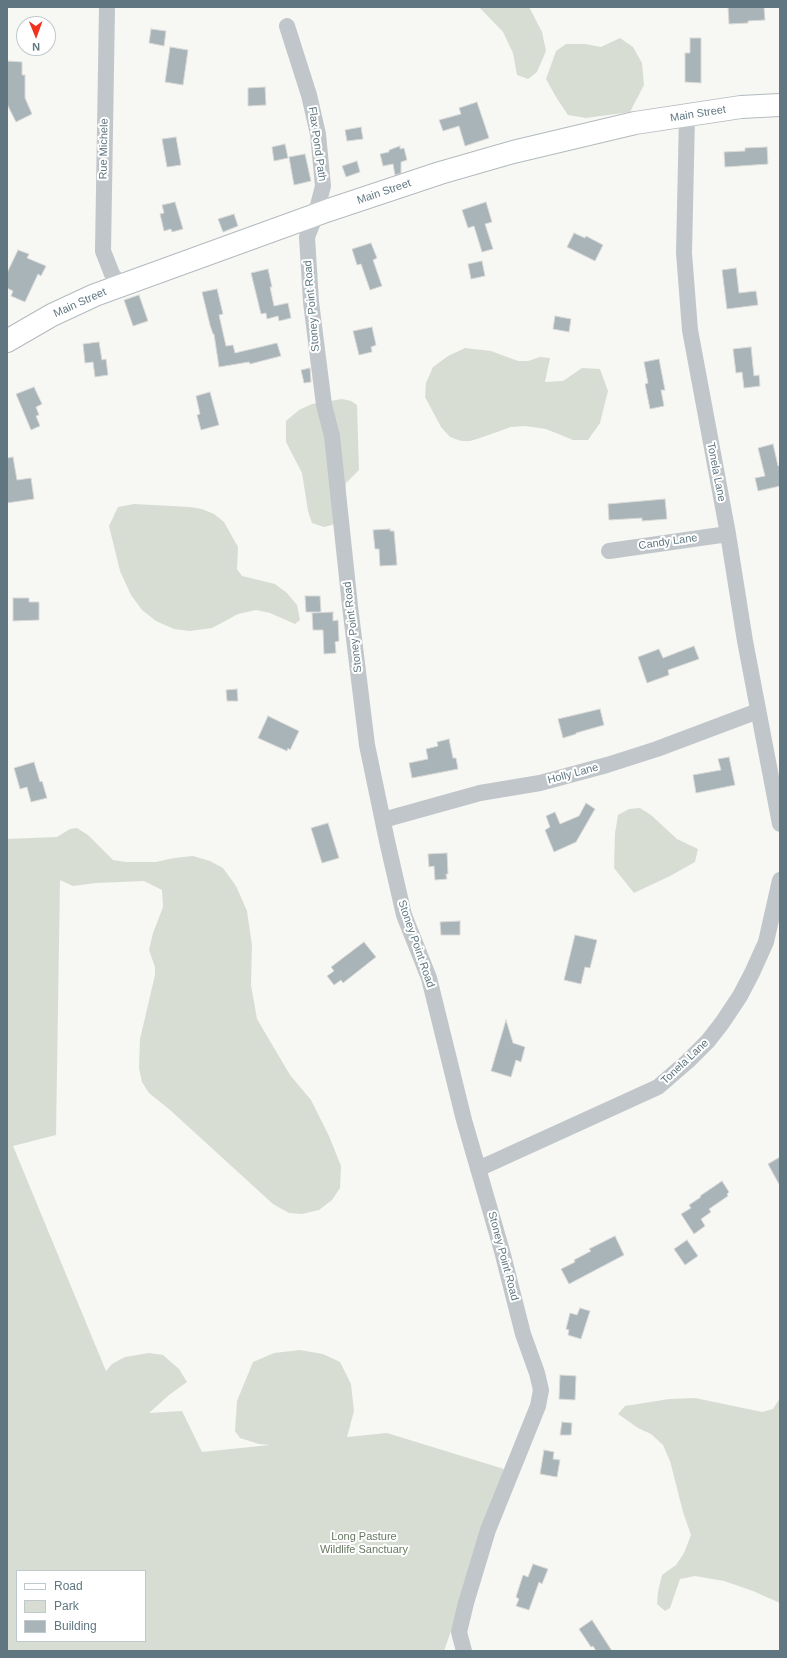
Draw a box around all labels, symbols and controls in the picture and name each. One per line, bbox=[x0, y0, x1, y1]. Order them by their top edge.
north arrow bbox=[16, 16, 56, 56]
text: N bbox=[32, 41, 40, 53]
street label: Main Street bbox=[669, 103, 727, 125]
street label: Flax Pond Path bbox=[305, 106, 329, 182]
street label: Rue Michele bbox=[97, 118, 111, 180]
street label: Main Street bbox=[355, 177, 413, 207]
street label: Stoney Point Road bbox=[301, 260, 323, 352]
street label: Main Street bbox=[52, 286, 108, 320]
street label: Tonela Lane bbox=[704, 441, 728, 503]
street label: Candy Lane bbox=[638, 531, 698, 553]
street label: Stoney Point Road bbox=[341, 581, 365, 673]
street label: Holly Lane bbox=[546, 761, 600, 787]
street label: Stoney Point Road bbox=[395, 898, 437, 990]
street label: Tonela Lane bbox=[659, 1037, 711, 1087]
street label: Stoney Point Road bbox=[485, 1210, 521, 1302]
park label: Long Pasture Wildlife Sanctuary bbox=[320, 1530, 408, 1556]
legend bbox=[16, 1570, 146, 1642]
text: Road bbox=[54, 1579, 83, 1593]
text: Park bbox=[54, 1599, 79, 1613]
text: Building bbox=[54, 1619, 97, 1633]

